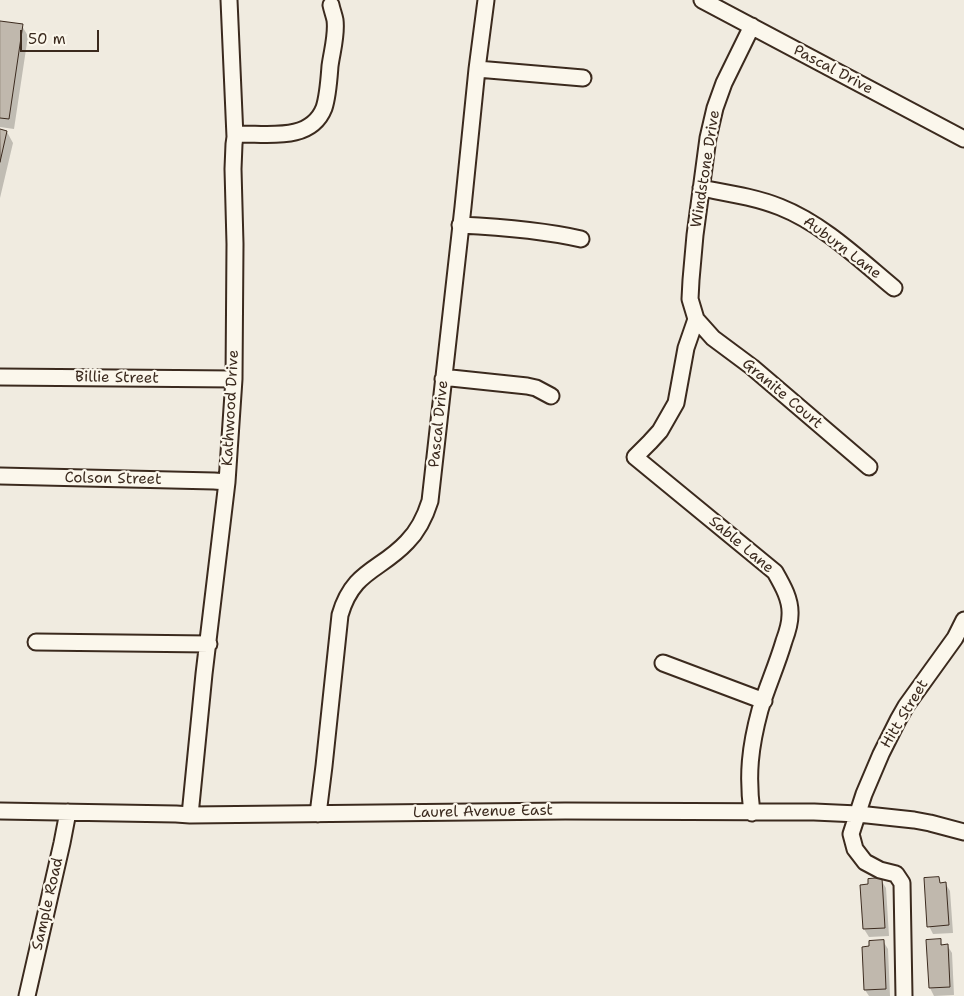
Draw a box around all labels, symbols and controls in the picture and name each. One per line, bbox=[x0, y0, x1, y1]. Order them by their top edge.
scale bar bbox=[22, 20, 101, 52]
text: 50 m bbox=[28, 29, 66, 49]
street label: Pascal Drive bbox=[790, 42, 876, 98]
street label: Windstone Drive bbox=[688, 109, 724, 229]
street label: Auburn Lane bbox=[800, 213, 884, 283]
street label: Kathwood Drive bbox=[219, 349, 243, 467]
street label: Granite Court bbox=[738, 355, 826, 433]
street label: Billie Street bbox=[75, 368, 159, 388]
street label: Pascal Drive bbox=[425, 380, 453, 468]
street label: Colson Street bbox=[64, 469, 162, 489]
street label: Sable Lane bbox=[705, 513, 777, 577]
street label: Hitt Street bbox=[877, 676, 933, 752]
street label: Laurel Avenue East bbox=[413, 802, 553, 822]
street label: Sample Road bbox=[29, 856, 67, 952]

